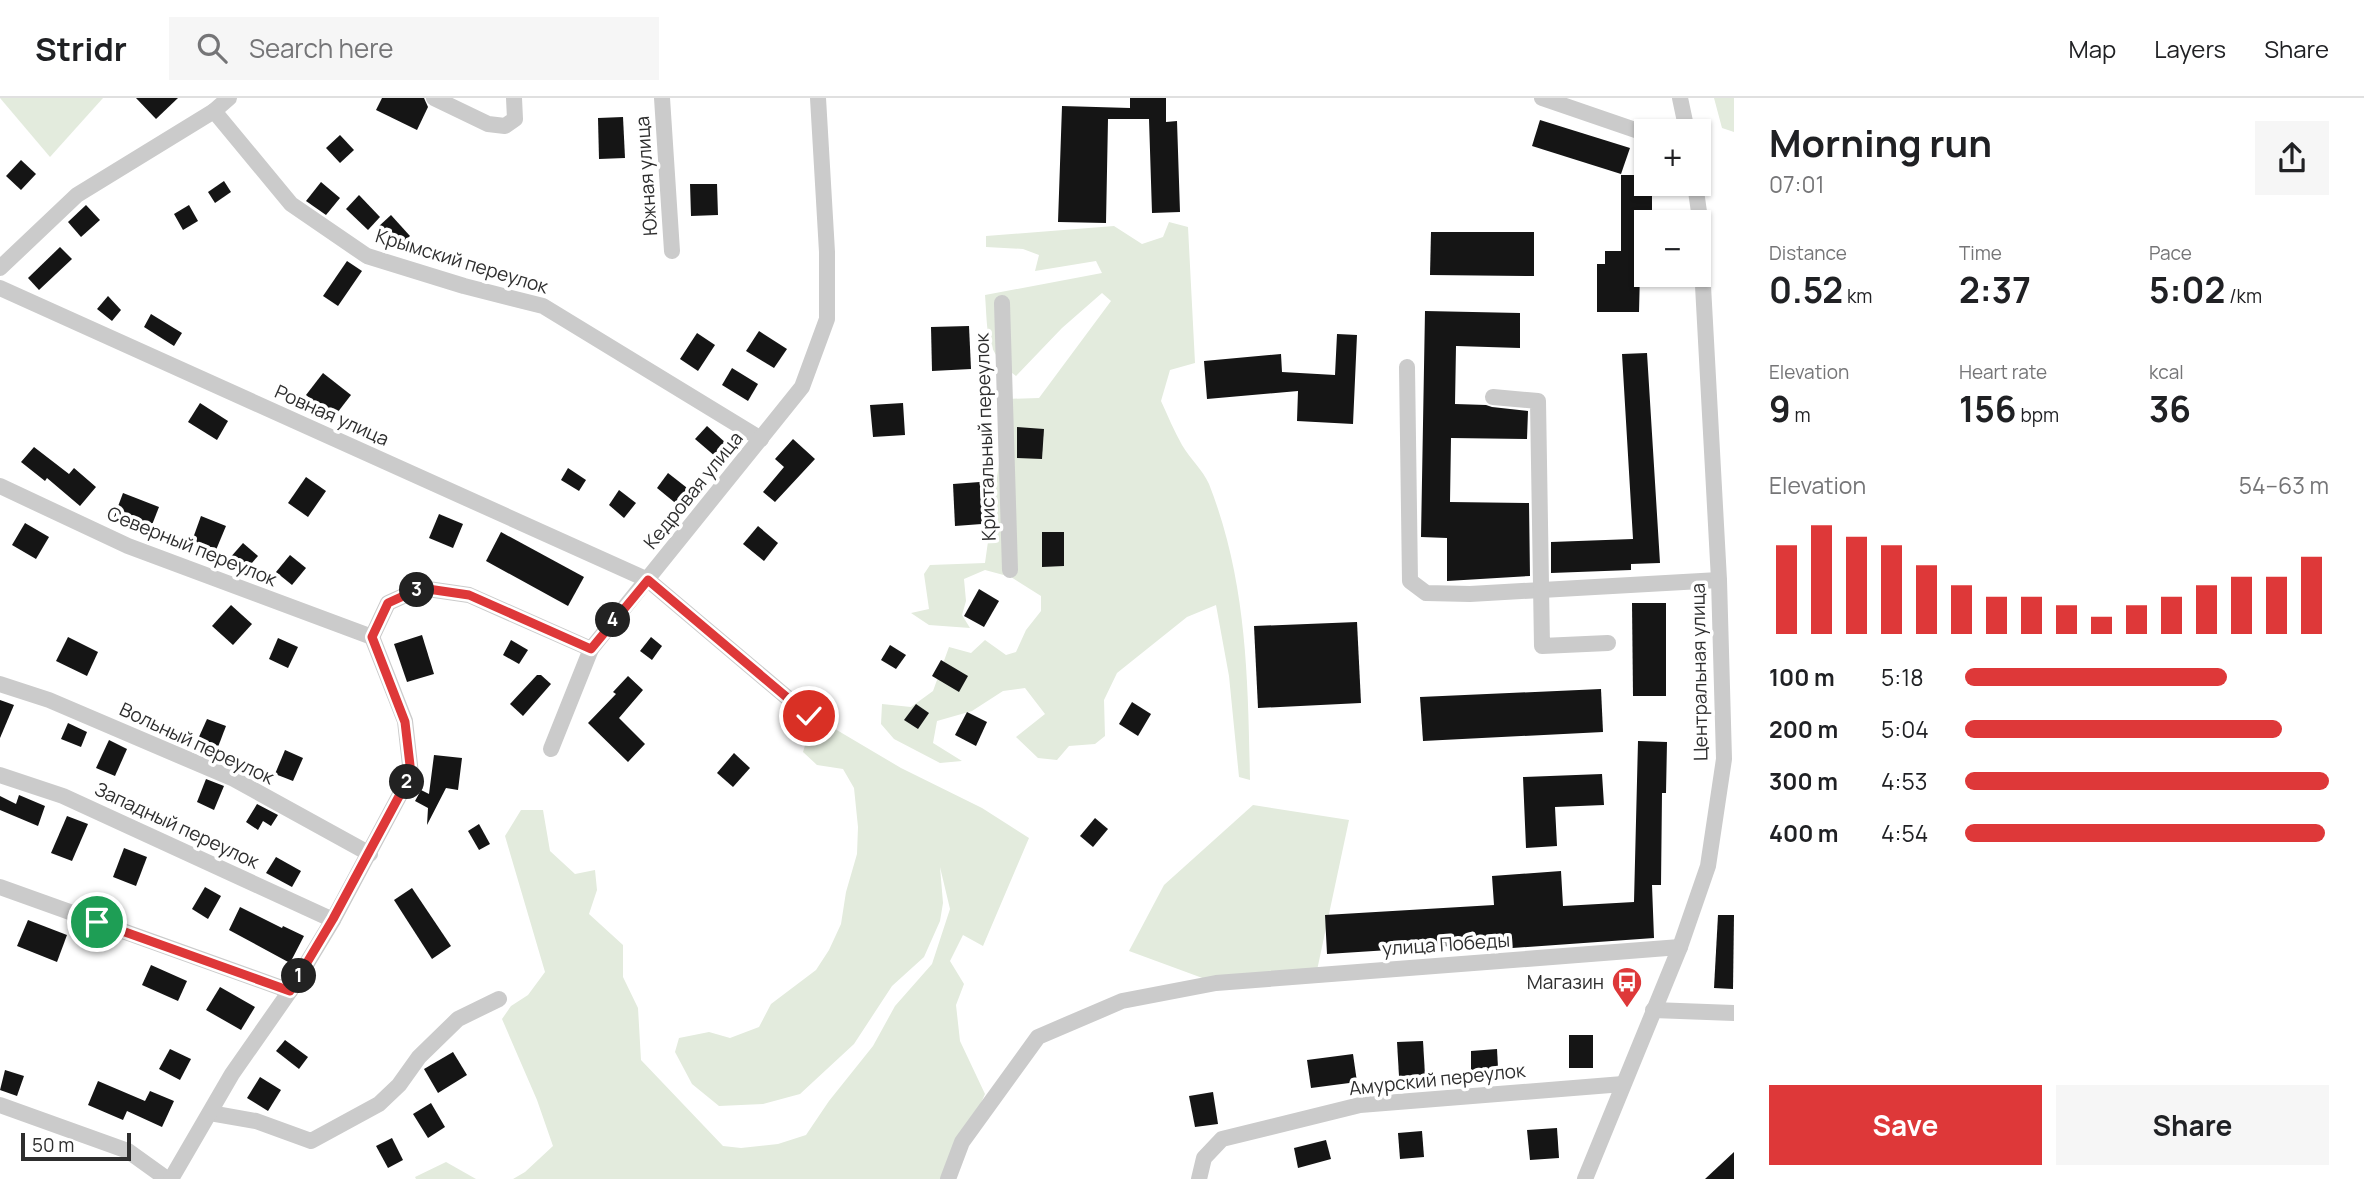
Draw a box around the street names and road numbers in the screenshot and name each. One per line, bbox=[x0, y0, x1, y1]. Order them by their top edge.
street label: Южная улица bbox=[629, 115, 663, 237]
street label: Крымский переулок bbox=[373, 222, 552, 300]
street label: Кристальный переулок bbox=[968, 332, 1002, 541]
street label: Ровная улица bbox=[271, 378, 393, 452]
street label: Кедровая улица bbox=[637, 426, 749, 554]
street label: Северный переулок bbox=[103, 500, 281, 592]
street label: Центральная улица bbox=[1684, 583, 1714, 761]
street label: Вольный переулок bbox=[116, 696, 279, 790]
street label: Западный переулок bbox=[91, 775, 264, 875]
street label: улица Победы bbox=[1381, 927, 1511, 961]
street label: Амурский переулок bbox=[1348, 1057, 1527, 1101]

